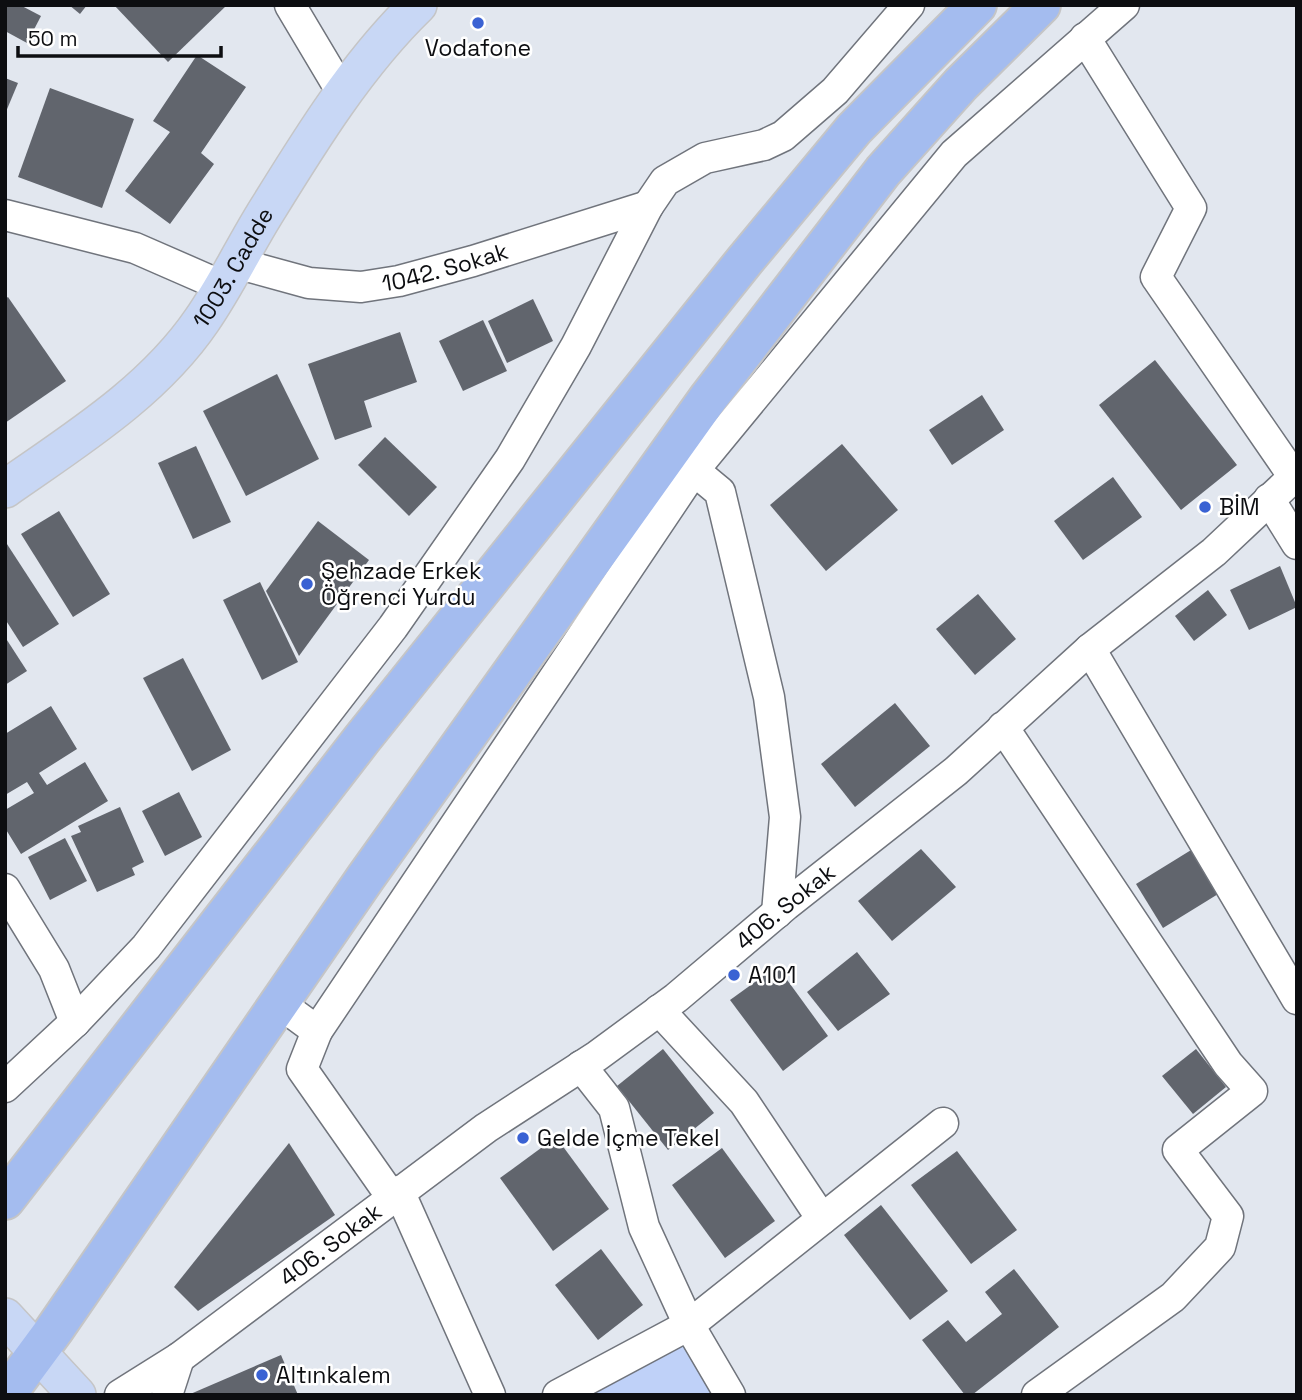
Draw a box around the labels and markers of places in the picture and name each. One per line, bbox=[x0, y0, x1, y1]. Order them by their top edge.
marker: Vodafone bbox=[470, 15, 486, 31]
place label: Vodafone bbox=[425, 33, 531, 63]
place label: BİM bbox=[1219, 492, 1260, 522]
marker: BİM bbox=[1197, 499, 1213, 515]
place label: Şehzade Erkek Öğrenci Yurdu bbox=[321, 556, 481, 612]
marker: Şehzade Erkek Öğrenci Yurdu bbox=[299, 576, 315, 592]
place label: A101 bbox=[748, 960, 796, 990]
marker: A101 bbox=[726, 967, 742, 983]
place label: Gelde İçme Tekel bbox=[537, 1123, 720, 1153]
marker: Gelde İçme Tekel bbox=[515, 1130, 531, 1146]
place label: Altınkalem bbox=[276, 1360, 391, 1390]
marker: Altınkalem bbox=[254, 1367, 270, 1383]

